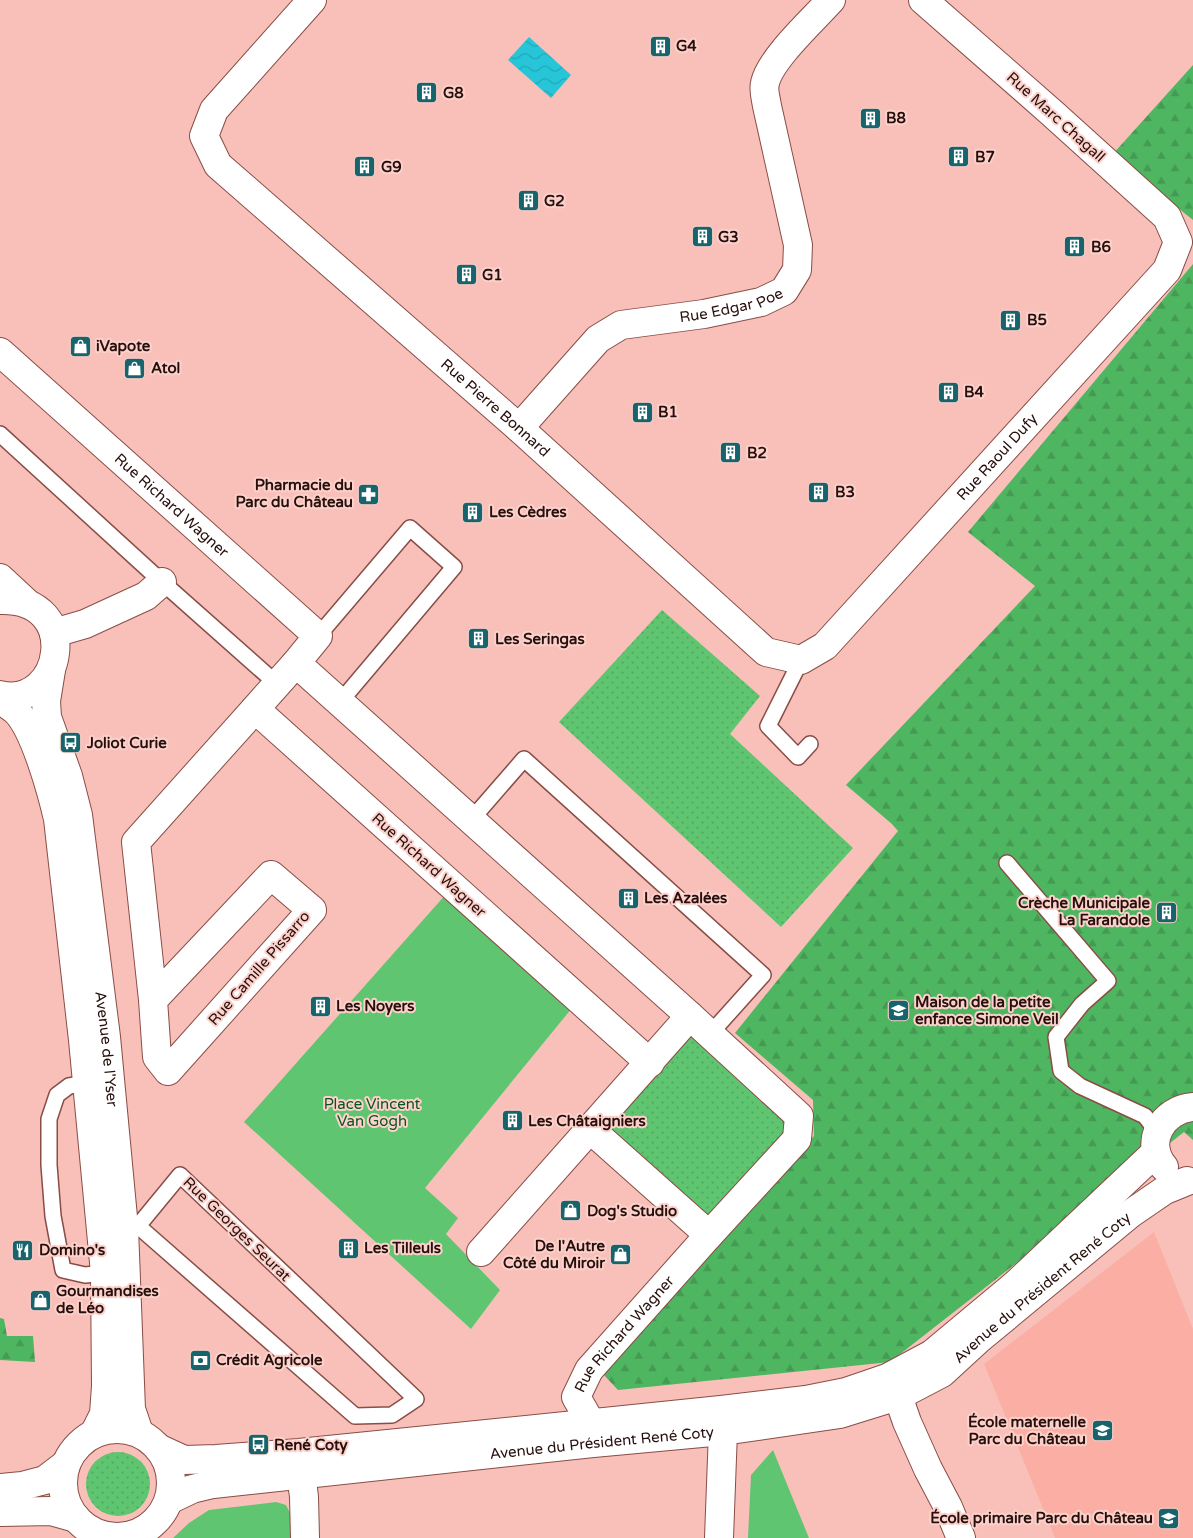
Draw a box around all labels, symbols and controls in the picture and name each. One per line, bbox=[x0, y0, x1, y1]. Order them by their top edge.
building icon: G4 bbox=[648, 34, 672, 58]
place label: G4 bbox=[676, 37, 697, 55]
street label: Rue Marc Chagall bbox=[1003, 68, 1109, 166]
building icon: G8 bbox=[415, 81, 439, 105]
place label: G8 bbox=[443, 84, 464, 102]
building icon: B8 bbox=[858, 106, 882, 130]
place label: B8 bbox=[886, 109, 906, 127]
building icon: B7 bbox=[947, 145, 971, 169]
place label: B7 bbox=[975, 148, 995, 166]
building icon: G9 bbox=[353, 155, 377, 179]
place label: G9 bbox=[381, 158, 402, 176]
building icon: G2 bbox=[516, 189, 540, 213]
place label: G2 bbox=[544, 192, 565, 210]
building icon: G3 bbox=[690, 225, 714, 249]
place label: G3 bbox=[718, 228, 739, 246]
building icon: B6 bbox=[1063, 235, 1087, 259]
place label: B6 bbox=[1091, 238, 1111, 256]
building icon: G1 bbox=[454, 263, 478, 287]
place label: G1 bbox=[482, 266, 503, 284]
street label: Rue Edgar Poe bbox=[678, 284, 786, 326]
building icon: B5 bbox=[999, 308, 1023, 332]
place label: B5 bbox=[1027, 311, 1047, 329]
shop icon: iVapote bbox=[68, 334, 92, 358]
place label: iVapote bbox=[96, 337, 151, 356]
street label: Rue Pierre Bonnard bbox=[437, 355, 554, 461]
shop icon: Atol bbox=[123, 356, 147, 380]
place label: Atol bbox=[151, 359, 180, 377]
building icon: B4 bbox=[936, 380, 960, 404]
place label: B4 bbox=[964, 383, 984, 401]
building icon: B1 bbox=[630, 400, 654, 424]
place label: B1 bbox=[658, 403, 678, 421]
street label: Rue Raoul Dufy bbox=[953, 410, 1041, 504]
building icon: B2 bbox=[719, 441, 743, 465]
place label: B2 bbox=[747, 444, 767, 462]
street label: Rue Richard Wagner bbox=[111, 450, 233, 561]
place label: Pharmacie du Parc du Château bbox=[236, 476, 353, 511]
building icon: B3 bbox=[807, 480, 831, 504]
pharmacy icon: Pharmacie du Parc du Château bbox=[357, 482, 381, 506]
place label: B3 bbox=[835, 483, 855, 501]
building icon: Les Cèdres bbox=[461, 500, 485, 524]
place label: Les Cèdres bbox=[489, 503, 567, 521]
building icon: Les Seringas bbox=[467, 627, 491, 651]
place label: Les Seringas bbox=[495, 630, 585, 649]
bus stop icon: Joliot Curie bbox=[59, 731, 83, 755]
place label: Joliot Curie bbox=[86, 734, 167, 752]
street label: Rue Richard Wagner bbox=[368, 809, 490, 921]
building icon: Les Azalées bbox=[616, 886, 640, 910]
place label: Les Azalées bbox=[644, 889, 727, 907]
place label: Crèche Municipale La Farandole bbox=[1018, 894, 1150, 929]
building icon: Crèche Municipale La Farandole bbox=[1154, 900, 1178, 924]
street label: Rue Camille Pissarro bbox=[205, 907, 313, 1029]
street label: Avenue de l'Yser bbox=[91, 990, 122, 1108]
place label: Maison de la petite enfance Simone Veil bbox=[915, 993, 1059, 1028]
building icon: Les Noyers bbox=[308, 994, 332, 1018]
place label: Les Noyers bbox=[336, 997, 414, 1016]
school or university icon: Maison de la petite enfance Simone Veil bbox=[887, 999, 911, 1023]
park label: Place Vincent Van Gogh bbox=[324, 1095, 421, 1130]
building icon: Les Châtaigniers bbox=[500, 1109, 524, 1133]
place label: Les Châtaigniers bbox=[528, 1112, 646, 1131]
street label: Rue Georges Seurat bbox=[180, 1173, 295, 1285]
shop icon: Dog's Studio bbox=[559, 1199, 583, 1223]
place label: Dog's Studio bbox=[587, 1202, 677, 1221]
street label: Avenue du Président René Coty bbox=[950, 1208, 1134, 1367]
building icon: Les Tilleuls bbox=[336, 1236, 360, 1260]
place label: De l'Autre Côté du Miroir bbox=[503, 1237, 606, 1272]
restaurant icon: Domino's bbox=[11, 1238, 35, 1262]
place label: Les Tilleuls bbox=[364, 1239, 441, 1257]
place label: Domino's bbox=[39, 1241, 105, 1259]
shop icon: De l'Autre Côté du Miroir bbox=[609, 1243, 633, 1267]
street label: Rue Richard Wagner bbox=[571, 1272, 678, 1395]
place label: Gourmandises de Léo bbox=[56, 1282, 159, 1317]
shop icon: Gourmandises de Léo bbox=[28, 1288, 52, 1312]
bank icon: Crédit Agricole bbox=[188, 1348, 212, 1372]
place label: Crédit Agricole bbox=[216, 1351, 323, 1370]
place label: École maternelle Parc du Château bbox=[968, 1412, 1087, 1448]
school or university icon: École maternelle Parc du Château bbox=[1090, 1419, 1114, 1443]
street label: Avenue du Président René Coty bbox=[489, 1423, 715, 1463]
bus stop icon: René Coty bbox=[246, 1433, 270, 1457]
place label: René Coty bbox=[274, 1436, 348, 1455]
school or university icon: École primaire Parc du Château bbox=[1157, 1506, 1181, 1530]
place label: École primaire Parc du Château bbox=[930, 1508, 1153, 1528]

